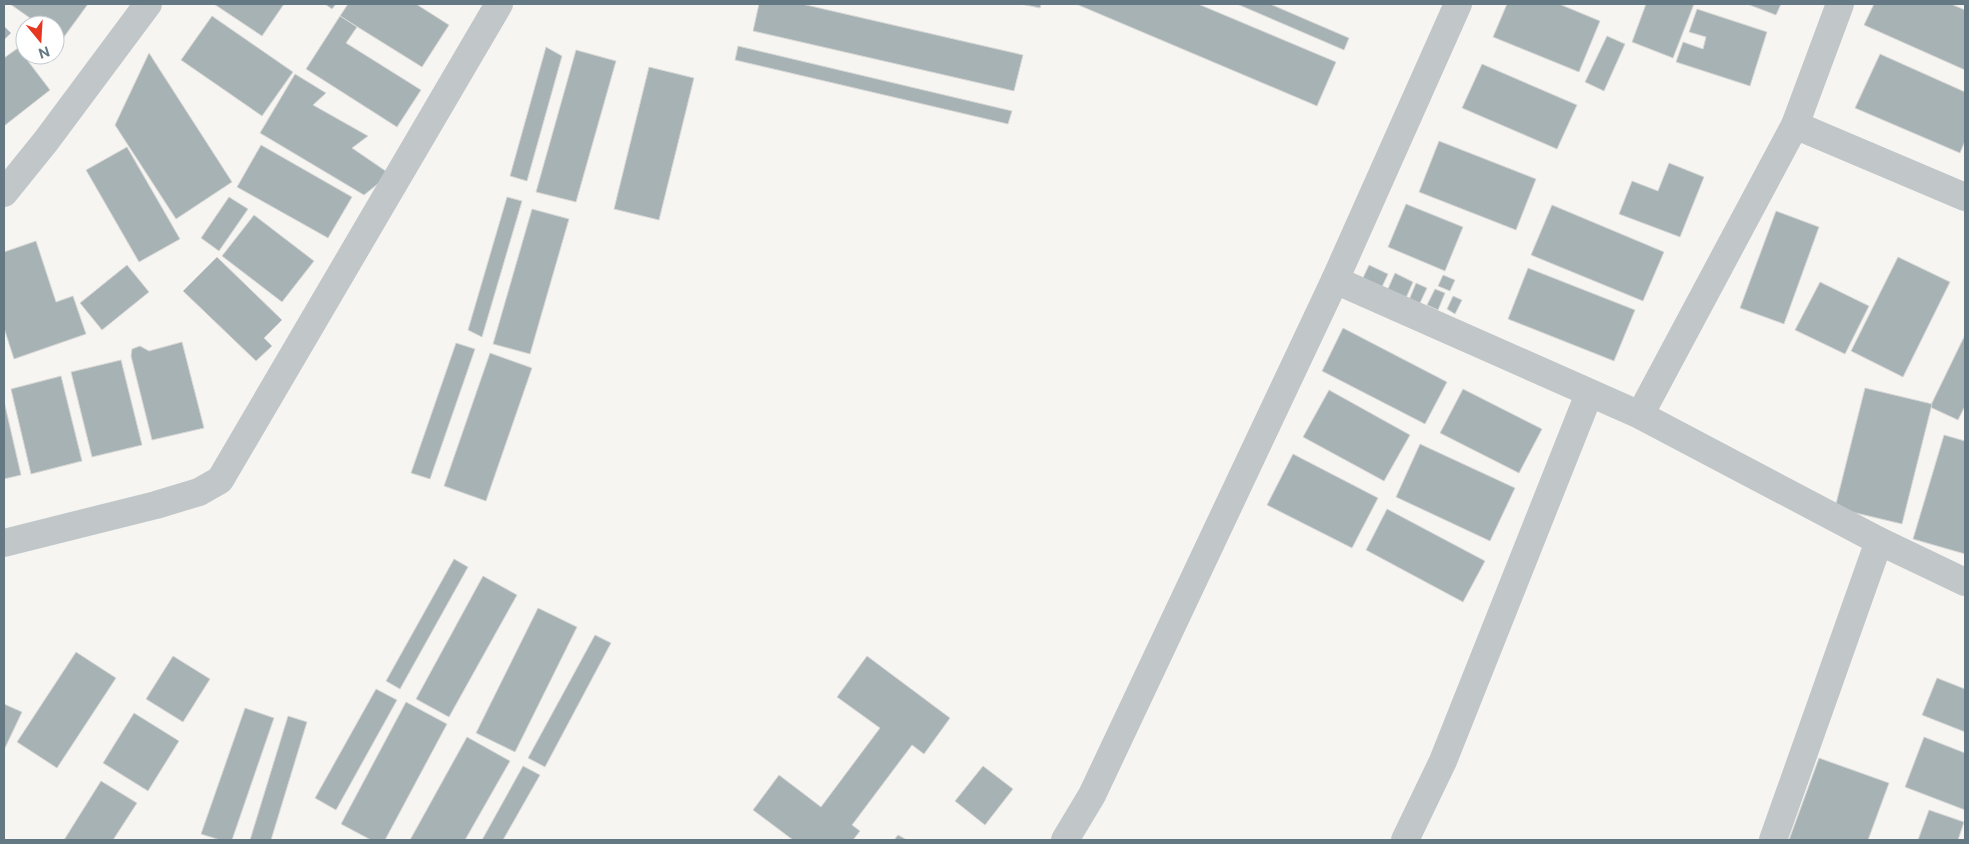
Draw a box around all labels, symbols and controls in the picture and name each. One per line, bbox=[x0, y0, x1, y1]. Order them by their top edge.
north arrow bbox=[15, 15, 65, 65]
text: N bbox=[36, 43, 52, 62]

